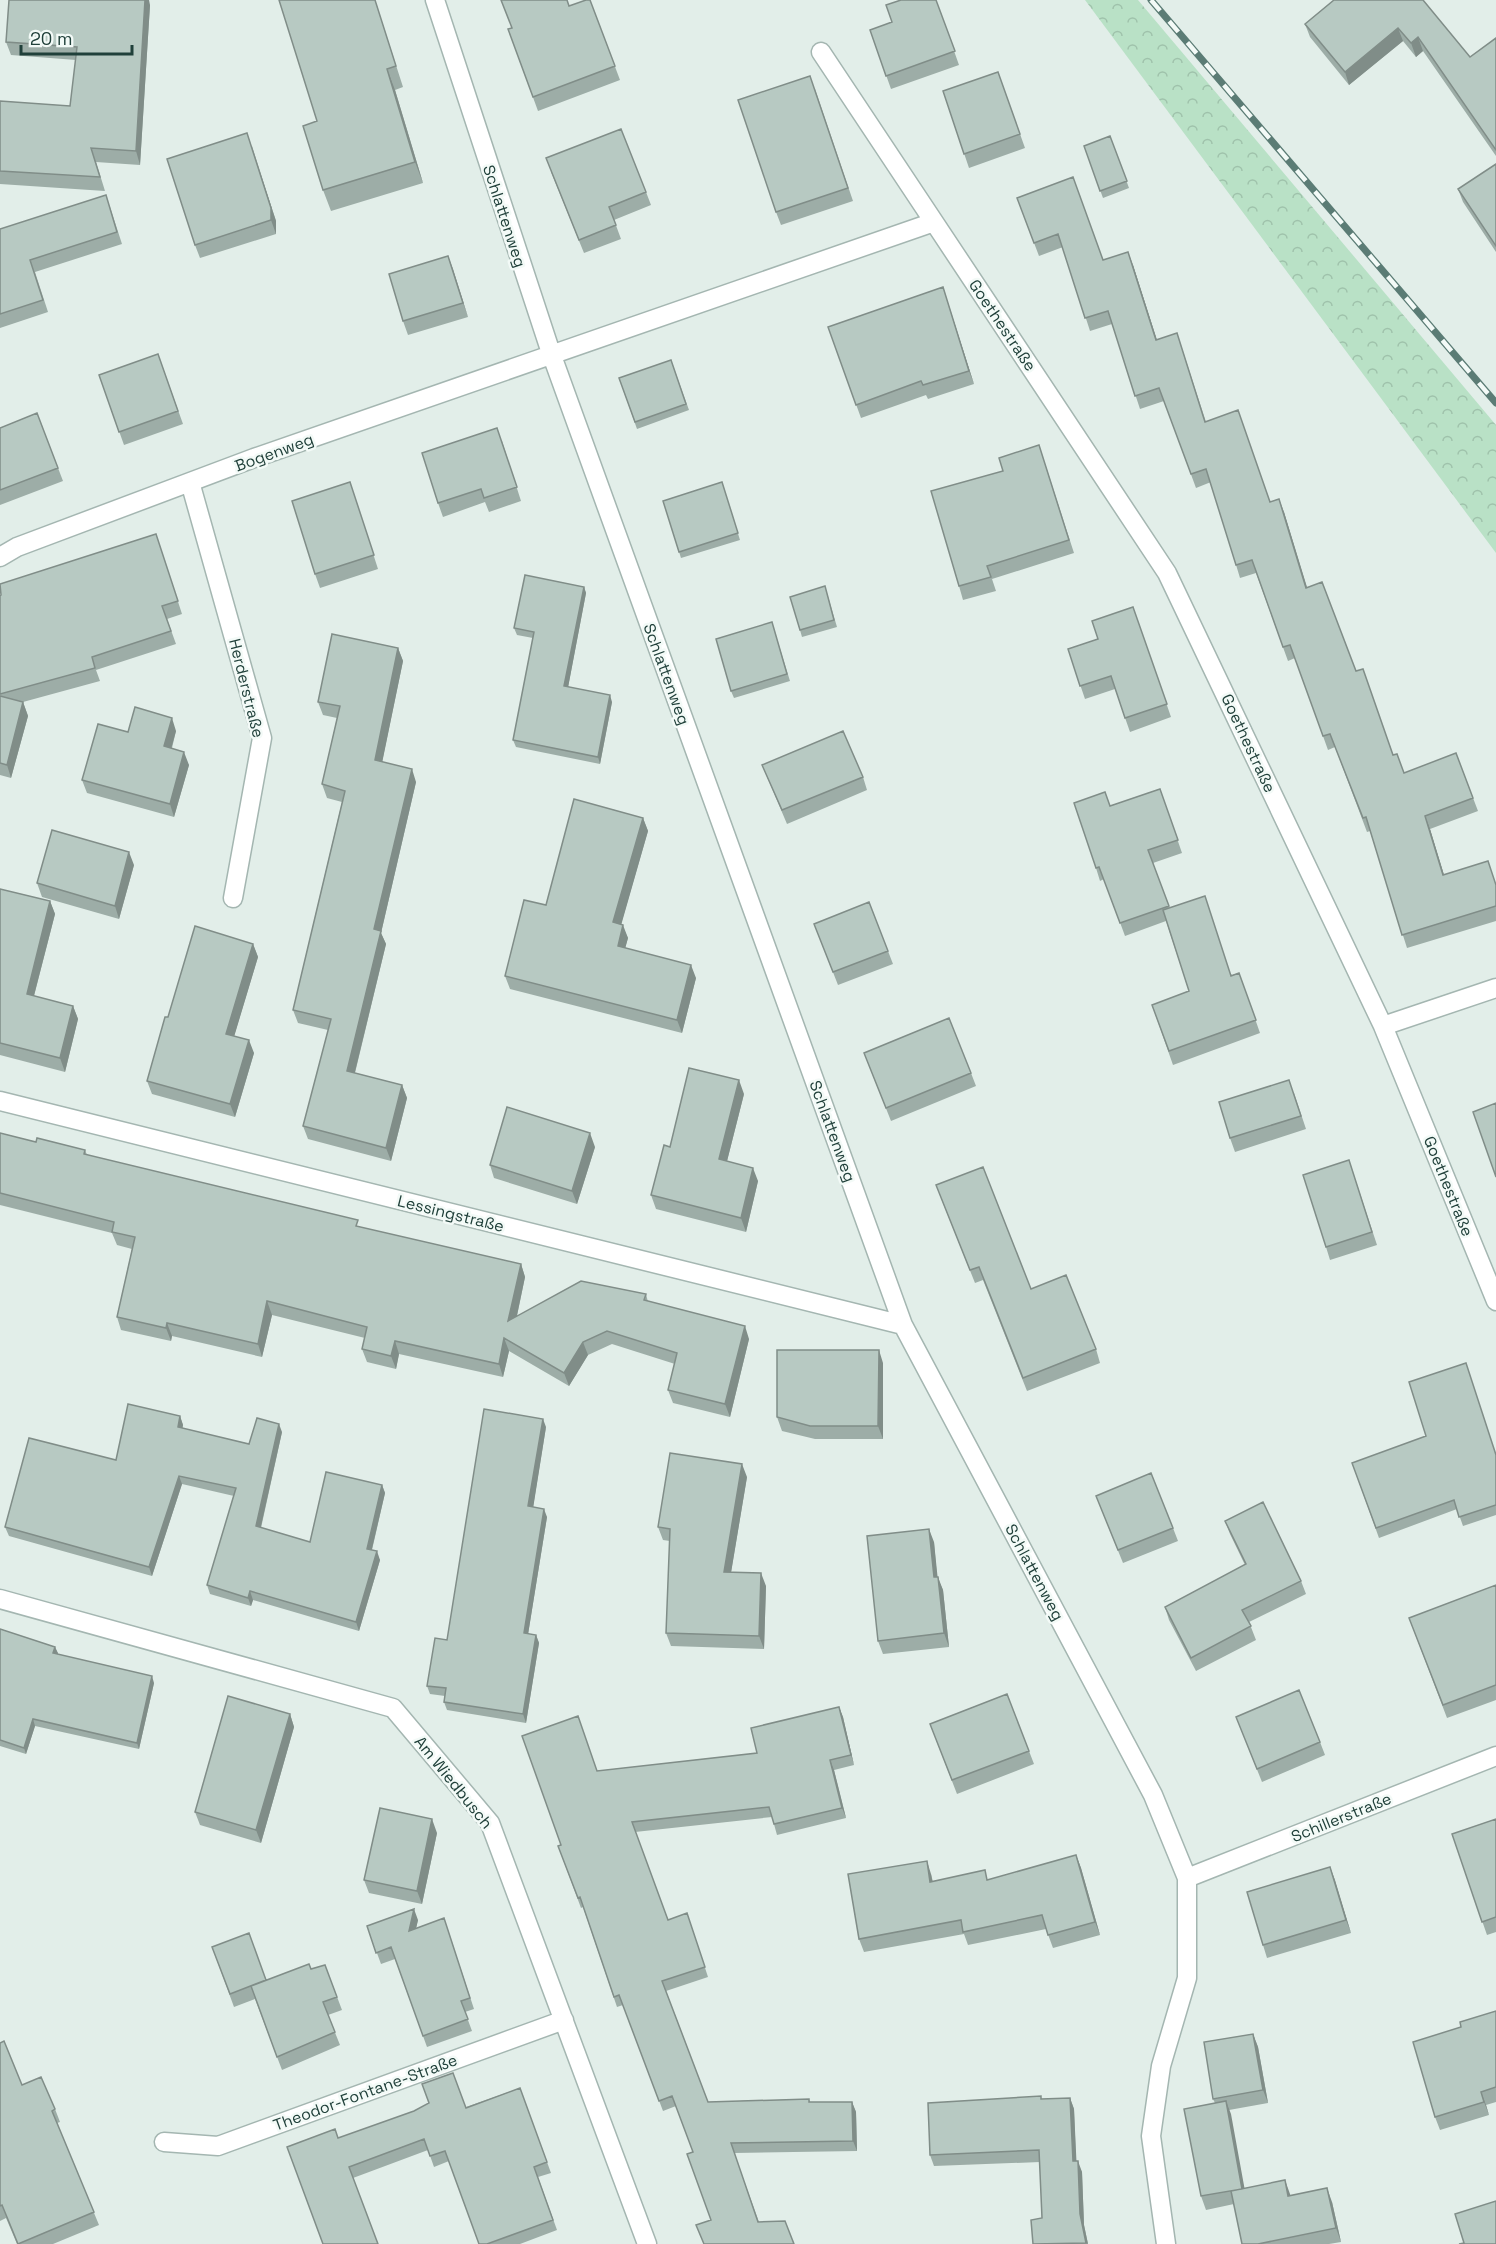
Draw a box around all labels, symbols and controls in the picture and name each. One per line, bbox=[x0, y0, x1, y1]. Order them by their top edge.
scale bar bbox=[21, 18, 132, 56]
text: 20 m bbox=[30, 27, 73, 50]
street label: Schlattenweg bbox=[478, 162, 531, 270]
street label: Goethestraße bbox=[964, 275, 1041, 375]
street label: Bogenweg bbox=[232, 429, 316, 476]
street label: Schlattenweg bbox=[638, 621, 695, 728]
street label: Herderstraße bbox=[224, 636, 269, 740]
street label: Goethestraße bbox=[1217, 691, 1281, 796]
street label: Schlattenweg bbox=[804, 1078, 861, 1185]
street label: Goethestraße bbox=[1419, 1133, 1478, 1239]
street label: Lessingstraße bbox=[395, 1190, 506, 1237]
street label: Schlattenweg bbox=[1000, 1520, 1069, 1624]
street label: Am Wiedbusch bbox=[410, 1732, 497, 1833]
street label: Schillerstraße bbox=[1288, 1788, 1394, 1847]
street label: Theodor-Fontane-Straße bbox=[270, 2049, 460, 2136]

